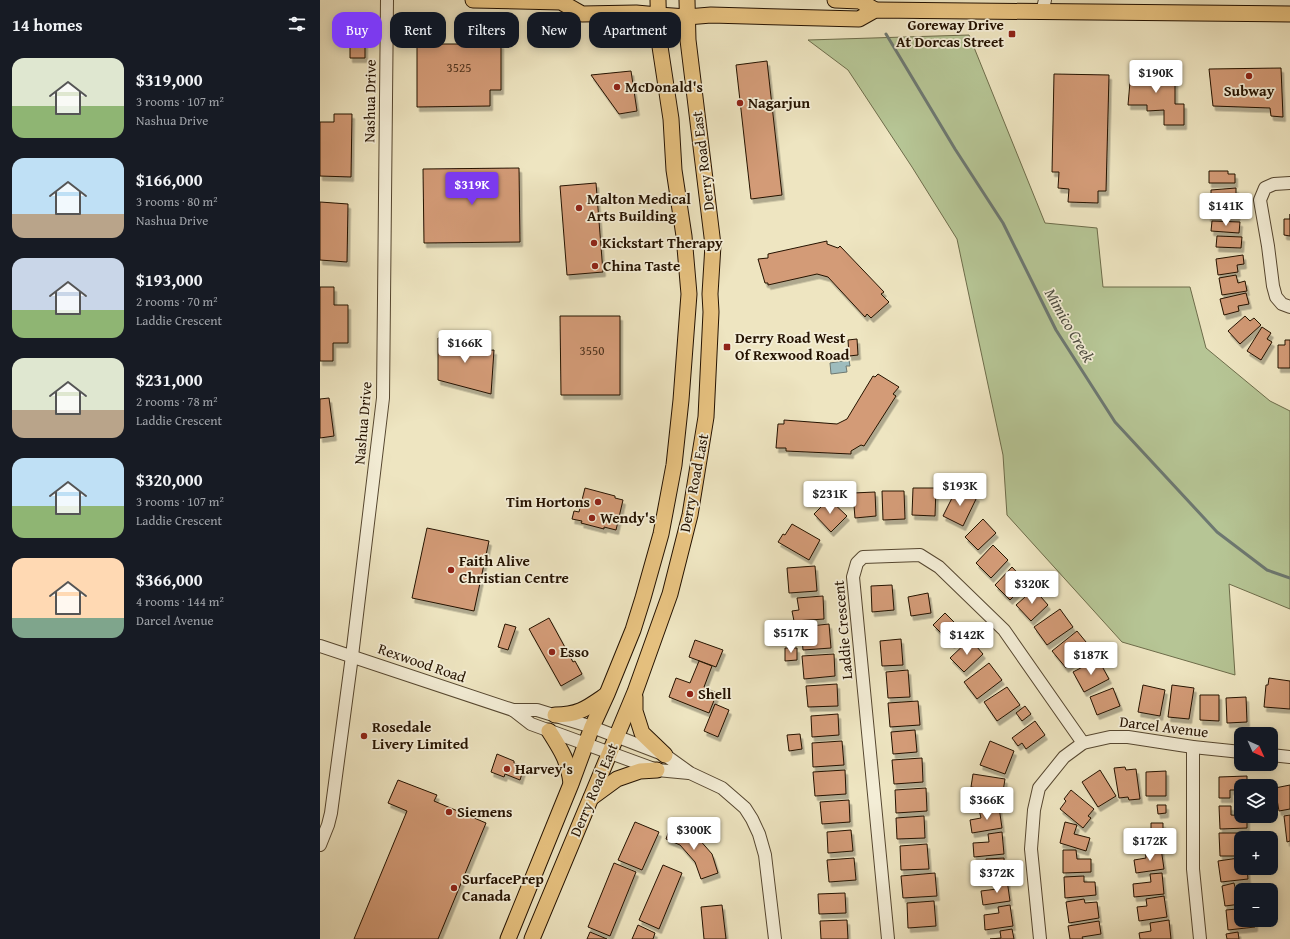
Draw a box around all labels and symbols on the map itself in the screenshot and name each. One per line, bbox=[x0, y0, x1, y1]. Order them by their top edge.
place label: Goreway Drive At Dorcas Street bbox=[896, 14, 1004, 52]
marker: Goreway Drive At Dorcas Street bbox=[1007, 29, 1017, 39]
house number: 3525 bbox=[446, 58, 472, 77]
street label: Nashua Drive bbox=[358, 59, 381, 143]
pin: $190K bbox=[1128, 60, 1184, 94]
marker: Subway bbox=[1244, 71, 1254, 81]
place label: McDonald's bbox=[625, 76, 703, 97]
place label: Subway bbox=[1224, 80, 1275, 101]
marker: McDonald's bbox=[612, 82, 622, 92]
place label: Nagarjun bbox=[748, 92, 810, 113]
marker: Nagarjun bbox=[735, 98, 745, 108]
street label: Derry Road East bbox=[686, 110, 719, 212]
pin: $319K bbox=[444, 172, 500, 206]
place label: Malton Medical Arts Building bbox=[587, 188, 691, 226]
pin: $141K bbox=[1198, 193, 1254, 227]
marker: Malton Medical Arts Building bbox=[574, 203, 584, 213]
place label: Kickstart Therapy bbox=[602, 232, 723, 253]
marker: Kickstart Therapy bbox=[589, 238, 599, 248]
place label: China Taste bbox=[603, 255, 680, 276]
marker: China Taste bbox=[590, 261, 600, 271]
water label: Mimico Creek bbox=[1039, 283, 1101, 367]
place label: Derry Road West Of Rexwood Road bbox=[735, 327, 850, 365]
pin: $166K bbox=[437, 330, 493, 364]
house number: 3550 bbox=[579, 341, 605, 360]
marker: Derry Road West Of Rexwood Road bbox=[722, 342, 732, 352]
street label: Nashua Drive bbox=[348, 380, 377, 465]
street label: Derry Road East bbox=[674, 431, 713, 534]
pin: $193K bbox=[932, 473, 988, 507]
pin: $231K bbox=[802, 481, 858, 515]
place label: Tim Hortons bbox=[506, 491, 590, 512]
marker: Tim Hortons bbox=[593, 497, 603, 507]
place label: Wendy's bbox=[600, 507, 655, 528]
marker: Wendy's bbox=[587, 513, 597, 523]
place label: Faith Alive Christian Centre bbox=[459, 550, 569, 588]
marker: Faith Alive Christian Centre bbox=[446, 565, 456, 575]
pin: $320K bbox=[1004, 571, 1060, 605]
street label: Laddie Crescent bbox=[828, 579, 857, 681]
pin: $517K bbox=[763, 620, 819, 654]
pin: $142K bbox=[939, 622, 995, 656]
street label: Rexwood Road bbox=[375, 638, 469, 687]
place label: Esso bbox=[560, 641, 589, 662]
pin: $187K bbox=[1063, 642, 1119, 676]
marker: Esso bbox=[547, 647, 557, 657]
place label: Shell bbox=[698, 683, 732, 704]
marker: Shell bbox=[685, 689, 695, 699]
street label: Darcel Avenue bbox=[1118, 711, 1210, 742]
place label: Rosedale Livery Limited bbox=[372, 716, 469, 754]
north arrow bbox=[1234, 727, 1278, 771]
marker: Rosedale Livery Limited bbox=[359, 731, 369, 741]
street label: Derry Road East bbox=[564, 739, 623, 840]
place label: Harvey's bbox=[515, 758, 573, 779]
marker: Harvey's bbox=[502, 764, 512, 774]
pin: $366K bbox=[959, 787, 1015, 821]
place label: Siemens bbox=[457, 801, 512, 822]
marker: Siemens bbox=[444, 807, 454, 817]
pin: $300K bbox=[666, 817, 722, 851]
pin: $172K bbox=[1122, 828, 1178, 862]
pin: $372K bbox=[969, 860, 1025, 894]
place label: SurfacePrep Canada bbox=[462, 868, 544, 906]
marker: SurfacePrep Canada bbox=[449, 883, 459, 893]

